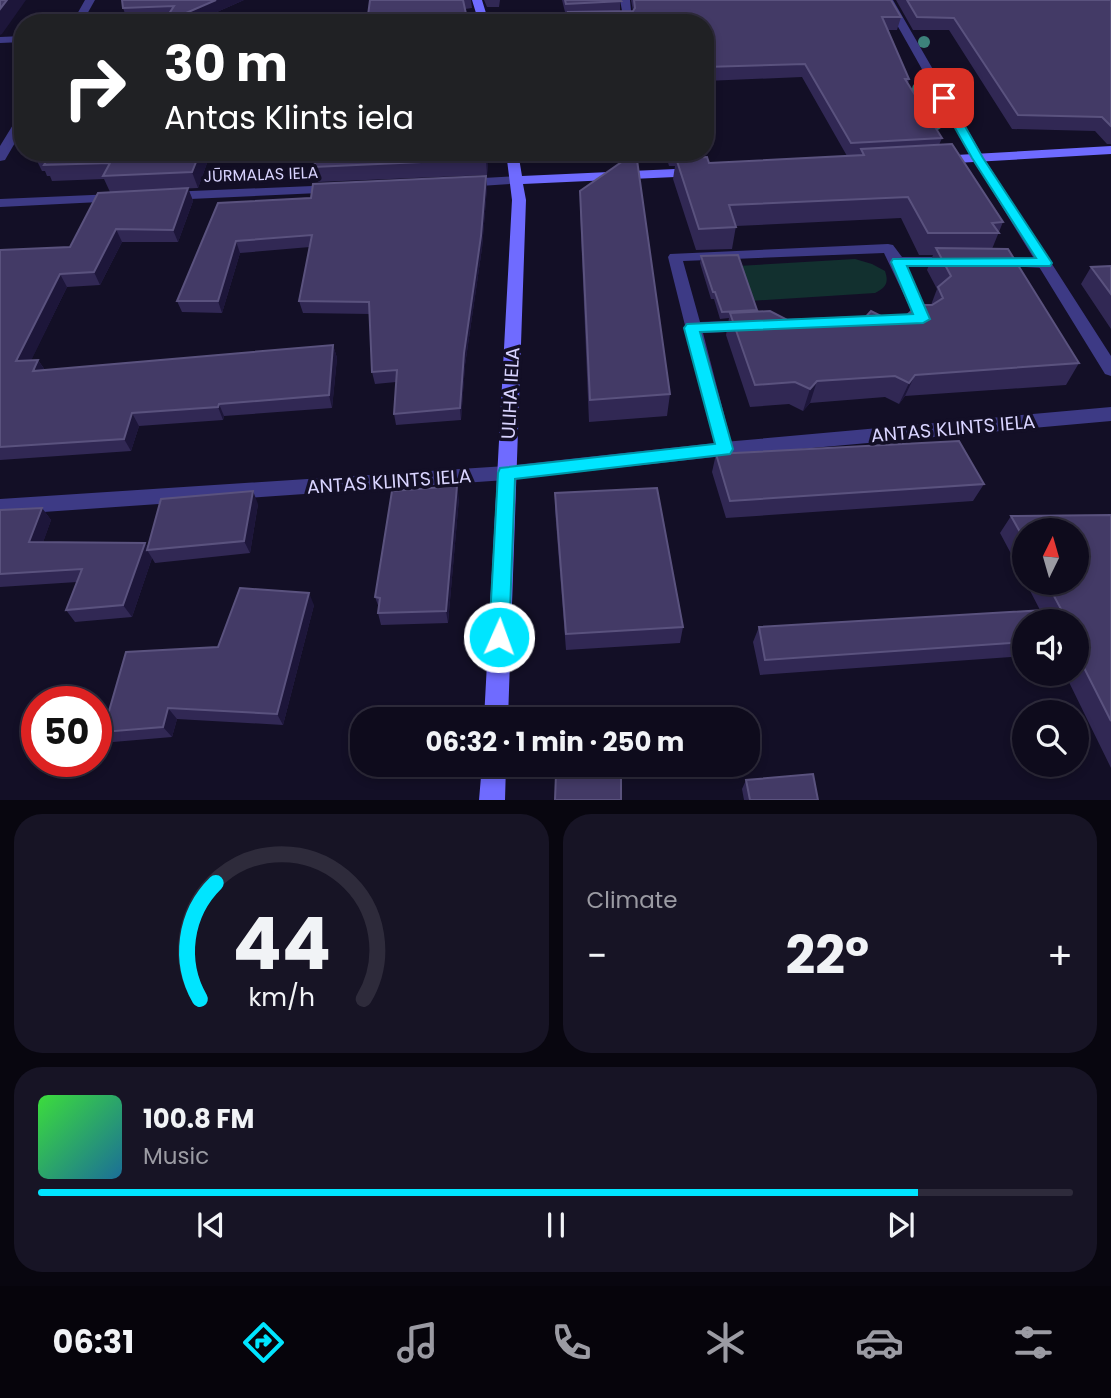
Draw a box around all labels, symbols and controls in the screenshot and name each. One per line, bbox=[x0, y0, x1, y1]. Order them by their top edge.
text: 30 m bbox=[164, 30, 288, 98]
icon: right bbox=[49, 42, 140, 133]
pin bbox=[914, 68, 974, 128]
icon: arrive bbox=[925, 79, 963, 117]
text: Antas Klints iela bbox=[164, 95, 414, 140]
street label: JŪRMALAS IELA bbox=[203, 161, 319, 188]
street label: ULIHA IELA bbox=[495, 346, 526, 440]
street label: ANTAS KLINTS IELA bbox=[870, 408, 1037, 449]
street label: ANTAS KLINTS IELA bbox=[306, 462, 472, 501]
north arrow bbox=[1012, 518, 1088, 595]
map controls bbox=[1012, 518, 1089, 777]
position arrow bbox=[462, 600, 536, 674]
button: sound bbox=[1012, 609, 1089, 686]
speed limit sign: 50 bbox=[21, 686, 112, 777]
button: search bbox=[1012, 700, 1089, 777]
text: 06:32 · 1 min · 250 m bbox=[426, 724, 684, 760]
text: Climate bbox=[587, 884, 677, 916]
text: 44 bbox=[232, 894, 331, 995]
text: 22° bbox=[786, 919, 869, 992]
text: − bbox=[587, 929, 607, 982]
text: + bbox=[1047, 929, 1073, 982]
text: km/h bbox=[248, 980, 315, 1015]
text: 100.8 FM bbox=[143, 1101, 254, 1137]
text: Music bbox=[143, 1140, 209, 1172]
icon: previous bbox=[192, 1206, 230, 1244]
icon: pause bbox=[537, 1206, 575, 1244]
icon: next bbox=[882, 1206, 920, 1244]
icon: directions bbox=[239, 1318, 288, 1367]
icon: music bbox=[393, 1318, 442, 1367]
icon: phone bbox=[547, 1318, 596, 1367]
icon: climate bbox=[701, 1318, 750, 1367]
icon: car bbox=[855, 1318, 904, 1367]
icon: filters bbox=[1009, 1318, 1058, 1367]
text: 06:31 bbox=[53, 1319, 134, 1364]

